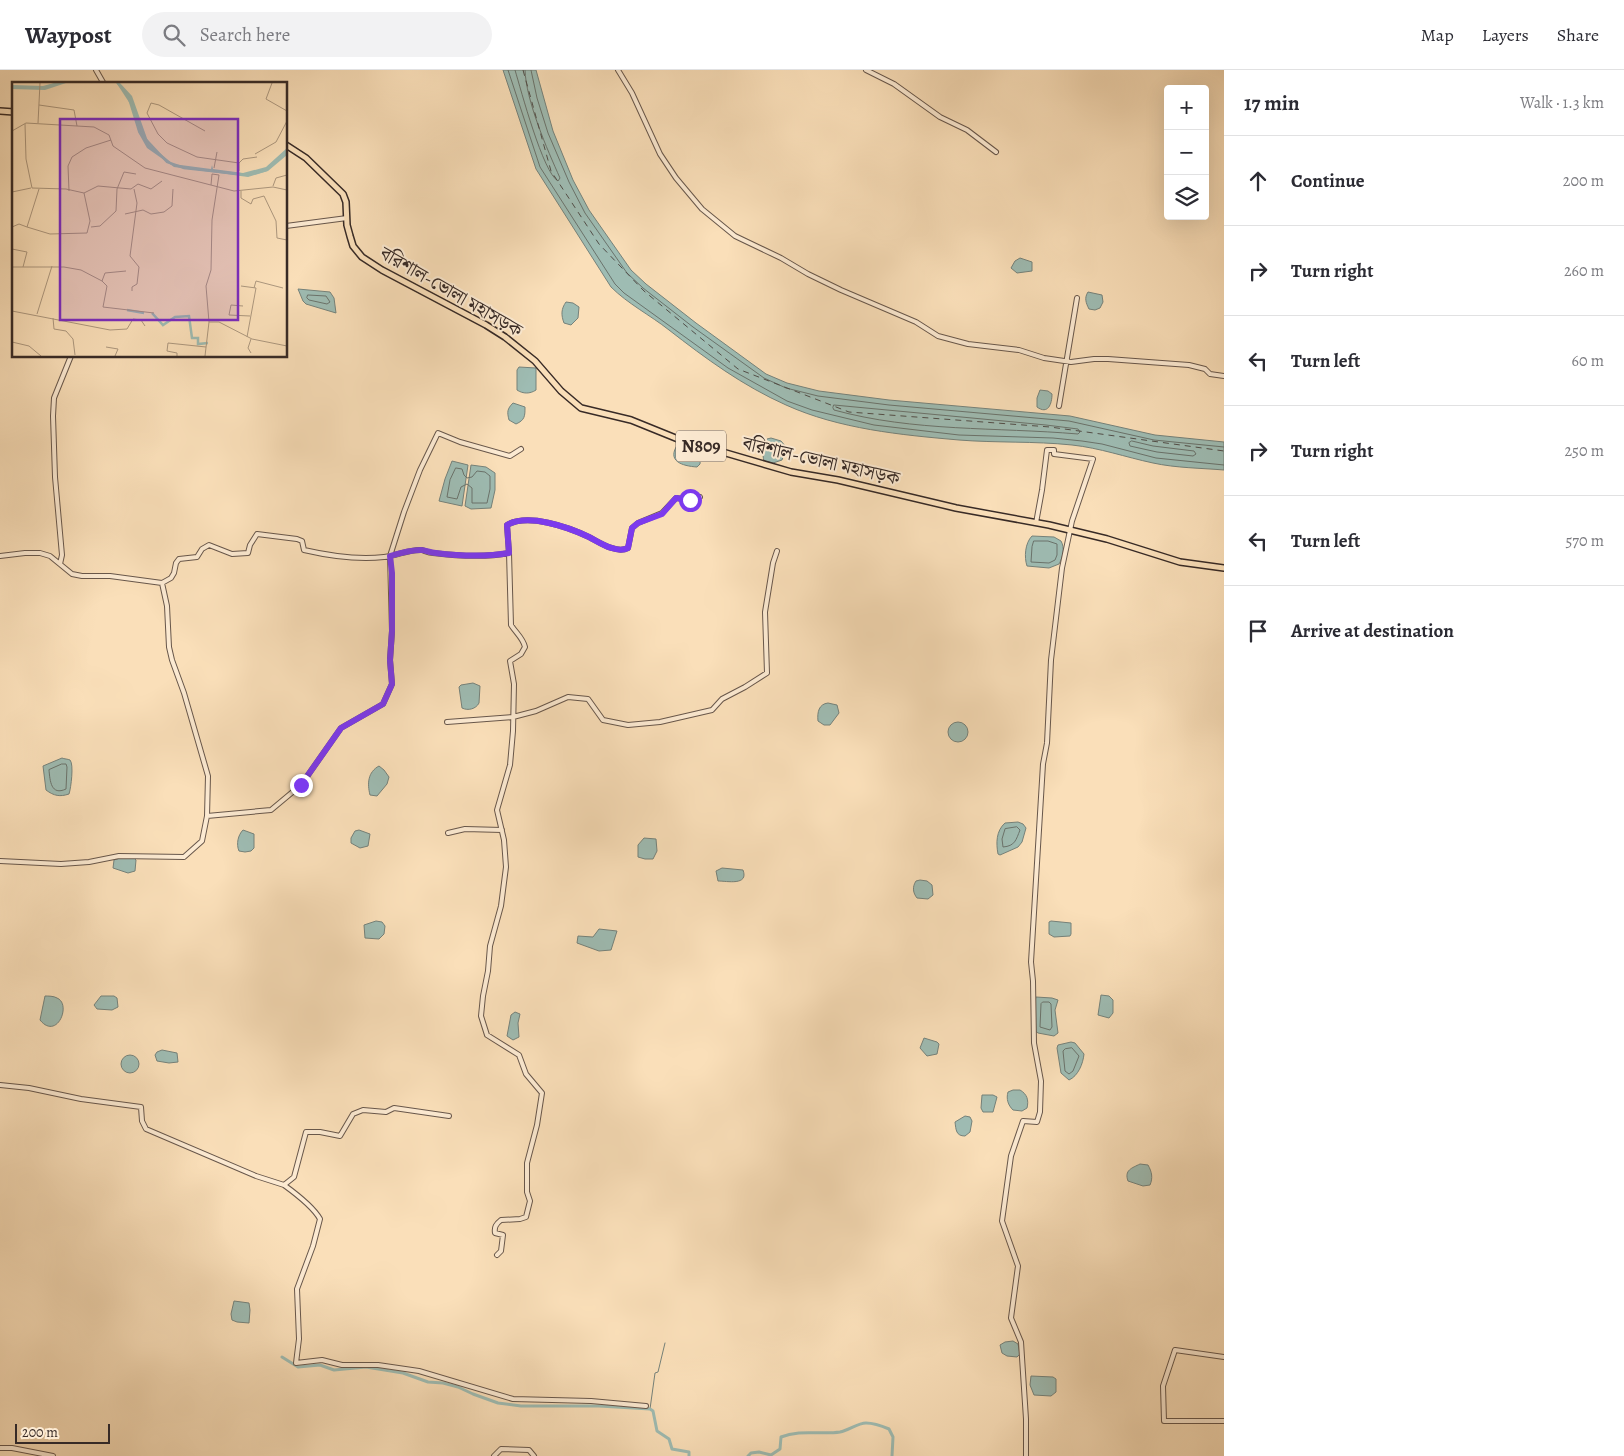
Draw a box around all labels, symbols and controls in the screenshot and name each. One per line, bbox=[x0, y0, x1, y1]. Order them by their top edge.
search box bbox=[142, 12, 492, 57]
text: Waypost bbox=[25, 19, 112, 51]
icon: search bbox=[160, 21, 188, 49]
text: Search here bbox=[200, 22, 290, 48]
text: Map bbox=[1421, 23, 1454, 47]
text: Layers bbox=[1482, 23, 1529, 47]
text: Share bbox=[1557, 23, 1599, 47]
inset map bbox=[12, 82, 288, 358]
map controls bbox=[1164, 85, 1209, 220]
button: + bbox=[1164, 85, 1209, 130]
text: 17 min bbox=[1244, 89, 1300, 117]
text: Walk · 1.3 km bbox=[1520, 92, 1604, 114]
button: − bbox=[1164, 130, 1209, 175]
icon: ahead bbox=[1244, 167, 1272, 195]
text: Continue bbox=[1291, 168, 1365, 194]
text: 200 m bbox=[1563, 170, 1604, 192]
button: layers bbox=[1164, 175, 1209, 220]
street label: বরিশাল-ভোলা মহাসড়ক bbox=[374, 240, 528, 344]
icon: right bbox=[1244, 257, 1272, 285]
text: Turn right bbox=[1291, 258, 1373, 284]
text: 260 m bbox=[1564, 260, 1604, 282]
icon: left bbox=[1244, 347, 1272, 375]
text: Turn left bbox=[1291, 348, 1360, 374]
text: 60 m bbox=[1572, 350, 1604, 372]
street label: বরিশাল-ভোলা মহাসড়ক bbox=[739, 430, 903, 492]
road number: N809 bbox=[676, 431, 726, 462]
icon: right bbox=[1244, 437, 1272, 465]
text: Turn right bbox=[1291, 438, 1373, 464]
text: 250 m bbox=[1565, 440, 1604, 462]
route start bbox=[679, 489, 702, 512]
icon: left bbox=[1244, 527, 1272, 555]
text: Turn left bbox=[1291, 528, 1360, 554]
text: 570 m bbox=[1565, 530, 1604, 552]
icon: arrive bbox=[1244, 617, 1272, 645]
text: Arrive at destination bbox=[1291, 618, 1454, 644]
route end bbox=[290, 774, 313, 797]
scale bar bbox=[15, 1421, 110, 1444]
text: 200 m bbox=[22, 1423, 58, 1442]

